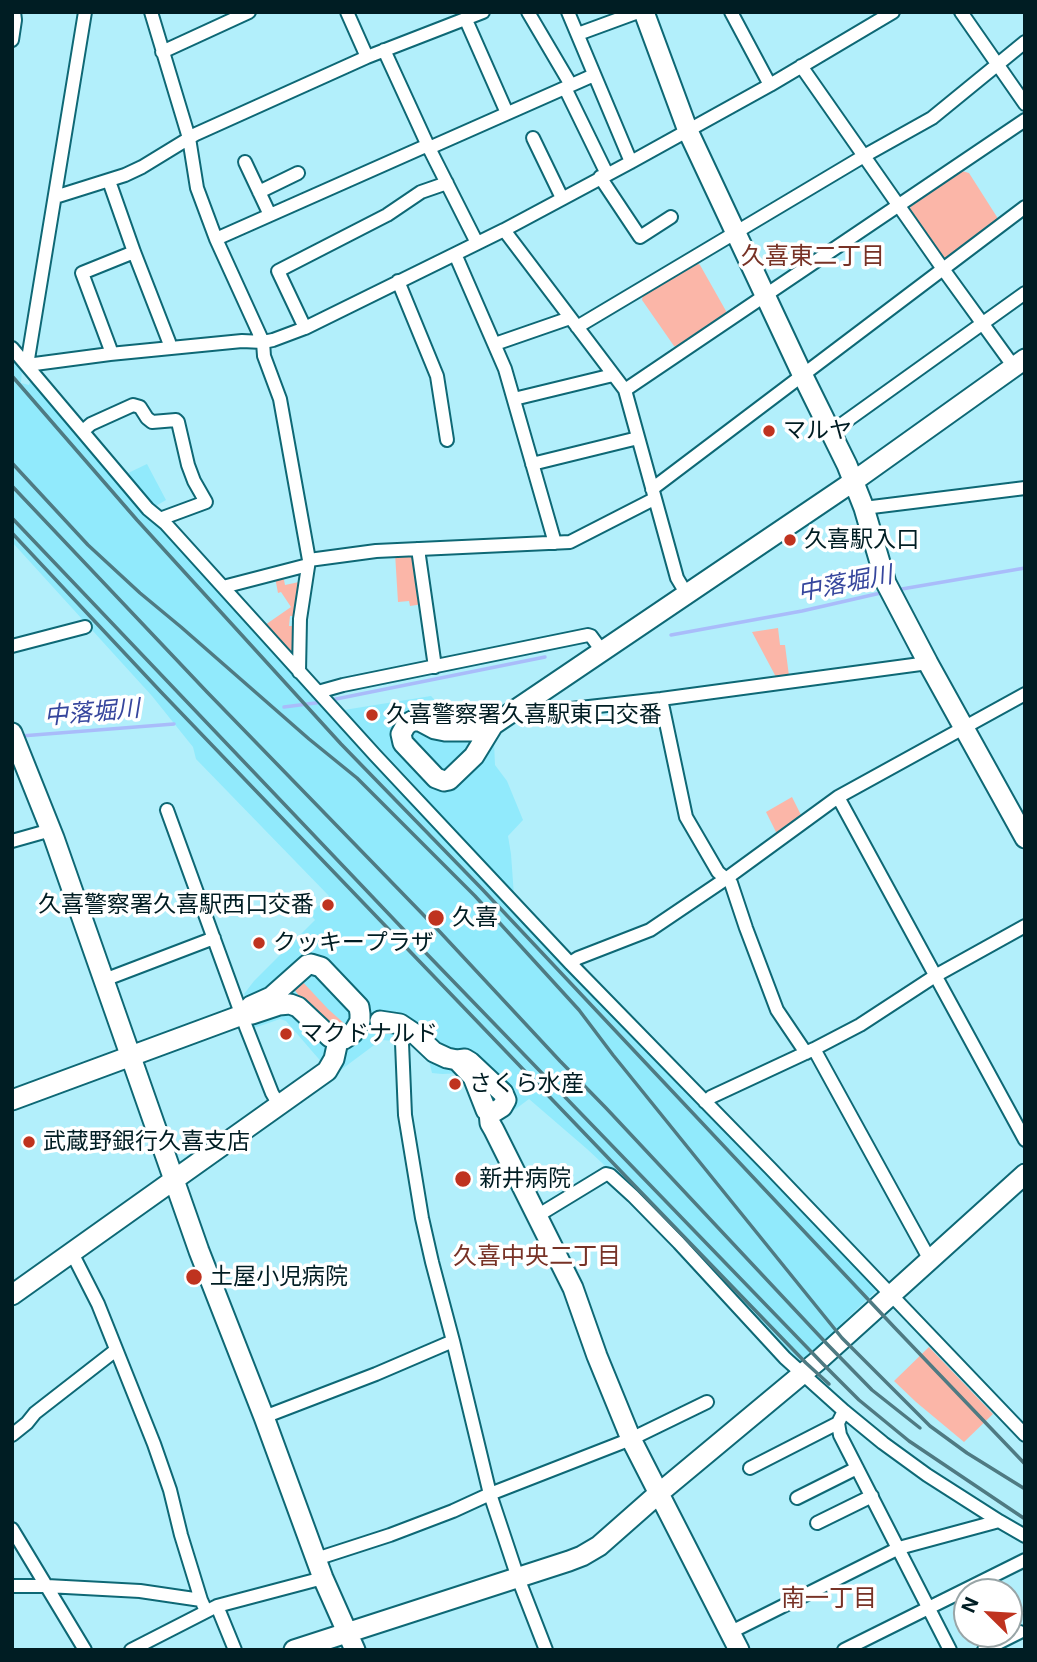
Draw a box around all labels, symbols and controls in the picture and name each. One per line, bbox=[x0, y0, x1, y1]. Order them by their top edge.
district label: 久喜東二丁目 bbox=[741, 243, 885, 271]
place label: マルヤ bbox=[783, 417, 852, 445]
marker: マルヤ bbox=[761, 423, 777, 439]
place label: 久喜駅入口 bbox=[804, 526, 919, 554]
marker: 久喜駅入口 bbox=[782, 532, 798, 548]
water label: 中落堀川 bbox=[795, 561, 895, 607]
water label: 中落堀川 bbox=[43, 694, 141, 732]
place label: 久喜警察署久喜駅東口交番 bbox=[386, 701, 662, 729]
marker: 久喜警察署久喜駅東口交番 bbox=[364, 707, 380, 723]
place label: 久喜警察署久喜駅西口交番 bbox=[38, 891, 314, 919]
marker: 久喜警察署久喜駅西口交番 bbox=[320, 897, 336, 913]
place label: 久喜 bbox=[452, 904, 498, 932]
marker: 久喜 bbox=[426, 908, 446, 928]
place label: クッキープラザ bbox=[273, 929, 434, 957]
marker: クッキープラザ bbox=[251, 935, 267, 951]
place label: マクドナルド bbox=[300, 1020, 438, 1048]
marker: マクドナルド bbox=[278, 1026, 294, 1042]
place label: さくら水産 bbox=[469, 1070, 584, 1098]
marker: さくら水産 bbox=[447, 1076, 463, 1092]
place label: 武蔵野銀行久喜支店 bbox=[43, 1128, 250, 1156]
marker: 武蔵野銀行久喜支店 bbox=[21, 1134, 37, 1150]
place label: 新井病院 bbox=[479, 1165, 571, 1193]
marker: 新井病院 bbox=[453, 1169, 473, 1189]
district label: 久喜中央二丁目 bbox=[453, 1243, 621, 1271]
place label: 土屋小児病院 bbox=[210, 1263, 348, 1291]
marker: 土屋小児病院 bbox=[184, 1267, 204, 1287]
north arrow bbox=[953, 1578, 1023, 1648]
district label: 南一丁目 bbox=[781, 1585, 877, 1613]
text: N bbox=[957, 1594, 984, 1616]

